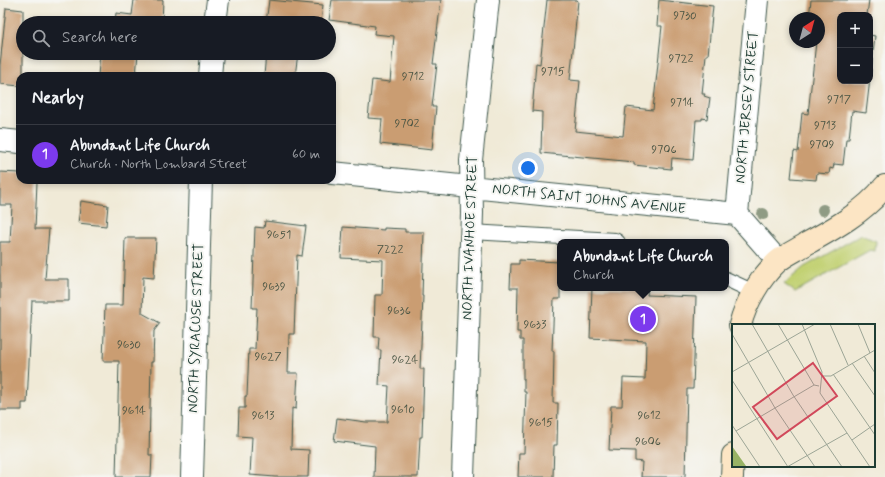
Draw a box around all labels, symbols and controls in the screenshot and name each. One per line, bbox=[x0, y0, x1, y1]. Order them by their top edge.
house number: 9730 bbox=[673, 8, 697, 24]
north arrow bbox=[789, 12, 825, 48]
map controls bbox=[837, 12, 873, 84]
button: + bbox=[837, 12, 873, 48]
search box bbox=[16, 16, 336, 60]
icon: search bbox=[30, 27, 52, 49]
text: Search here bbox=[62, 28, 138, 48]
street label: NORTH JERSEY STREET bbox=[731, 30, 763, 184]
button: − bbox=[837, 48, 873, 84]
house number: 9722 bbox=[669, 51, 694, 67]
house number: 9715 bbox=[541, 64, 565, 80]
house number: 9712 bbox=[402, 69, 424, 85]
text: Nearby bbox=[32, 87, 84, 109]
house number: 9717 bbox=[827, 92, 851, 108]
house number: 9714 bbox=[670, 95, 694, 111]
house number: 9702 bbox=[394, 116, 420, 132]
house number: 9713 bbox=[814, 118, 837, 134]
text: Abundant Life Church bbox=[70, 136, 210, 156]
house number: 9709 bbox=[809, 137, 835, 153]
house number: 9706 bbox=[651, 142, 677, 158]
text: 1 bbox=[42, 146, 48, 163]
text: 60 m bbox=[292, 146, 320, 163]
text: Church · North Lombard Street bbox=[70, 156, 247, 173]
street label: NORTH IVANHOE STREET bbox=[458, 156, 482, 320]
your location bbox=[518, 158, 538, 178]
street label: NORTH SAINT JOHNS AVENUE bbox=[491, 180, 687, 218]
house number: 9651 bbox=[267, 227, 291, 243]
popup bbox=[557, 239, 729, 291]
house number: 7222 bbox=[377, 242, 403, 258]
street label: NORTH SYRACUSE STREET bbox=[184, 243, 208, 413]
text: Abundant Life Church bbox=[573, 247, 713, 267]
text: Church bbox=[573, 267, 614, 284]
house number: 9639 bbox=[262, 279, 286, 295]
house number: 9636 bbox=[387, 303, 411, 319]
pin: 1 bbox=[630, 304, 656, 334]
house number: 9633 bbox=[524, 317, 547, 333]
inset map bbox=[732, 324, 875, 467]
house number: 9630 bbox=[117, 337, 141, 353]
house number: 9627 bbox=[255, 349, 281, 365]
house number: 9624 bbox=[392, 352, 418, 368]
house number: 9610 bbox=[391, 402, 415, 418]
house number: 9614 bbox=[122, 403, 146, 419]
house number: 9613 bbox=[252, 408, 275, 424]
house number: 9612 bbox=[637, 408, 661, 424]
house number: 9615 bbox=[529, 415, 553, 431]
house number: 9606 bbox=[635, 434, 661, 450]

